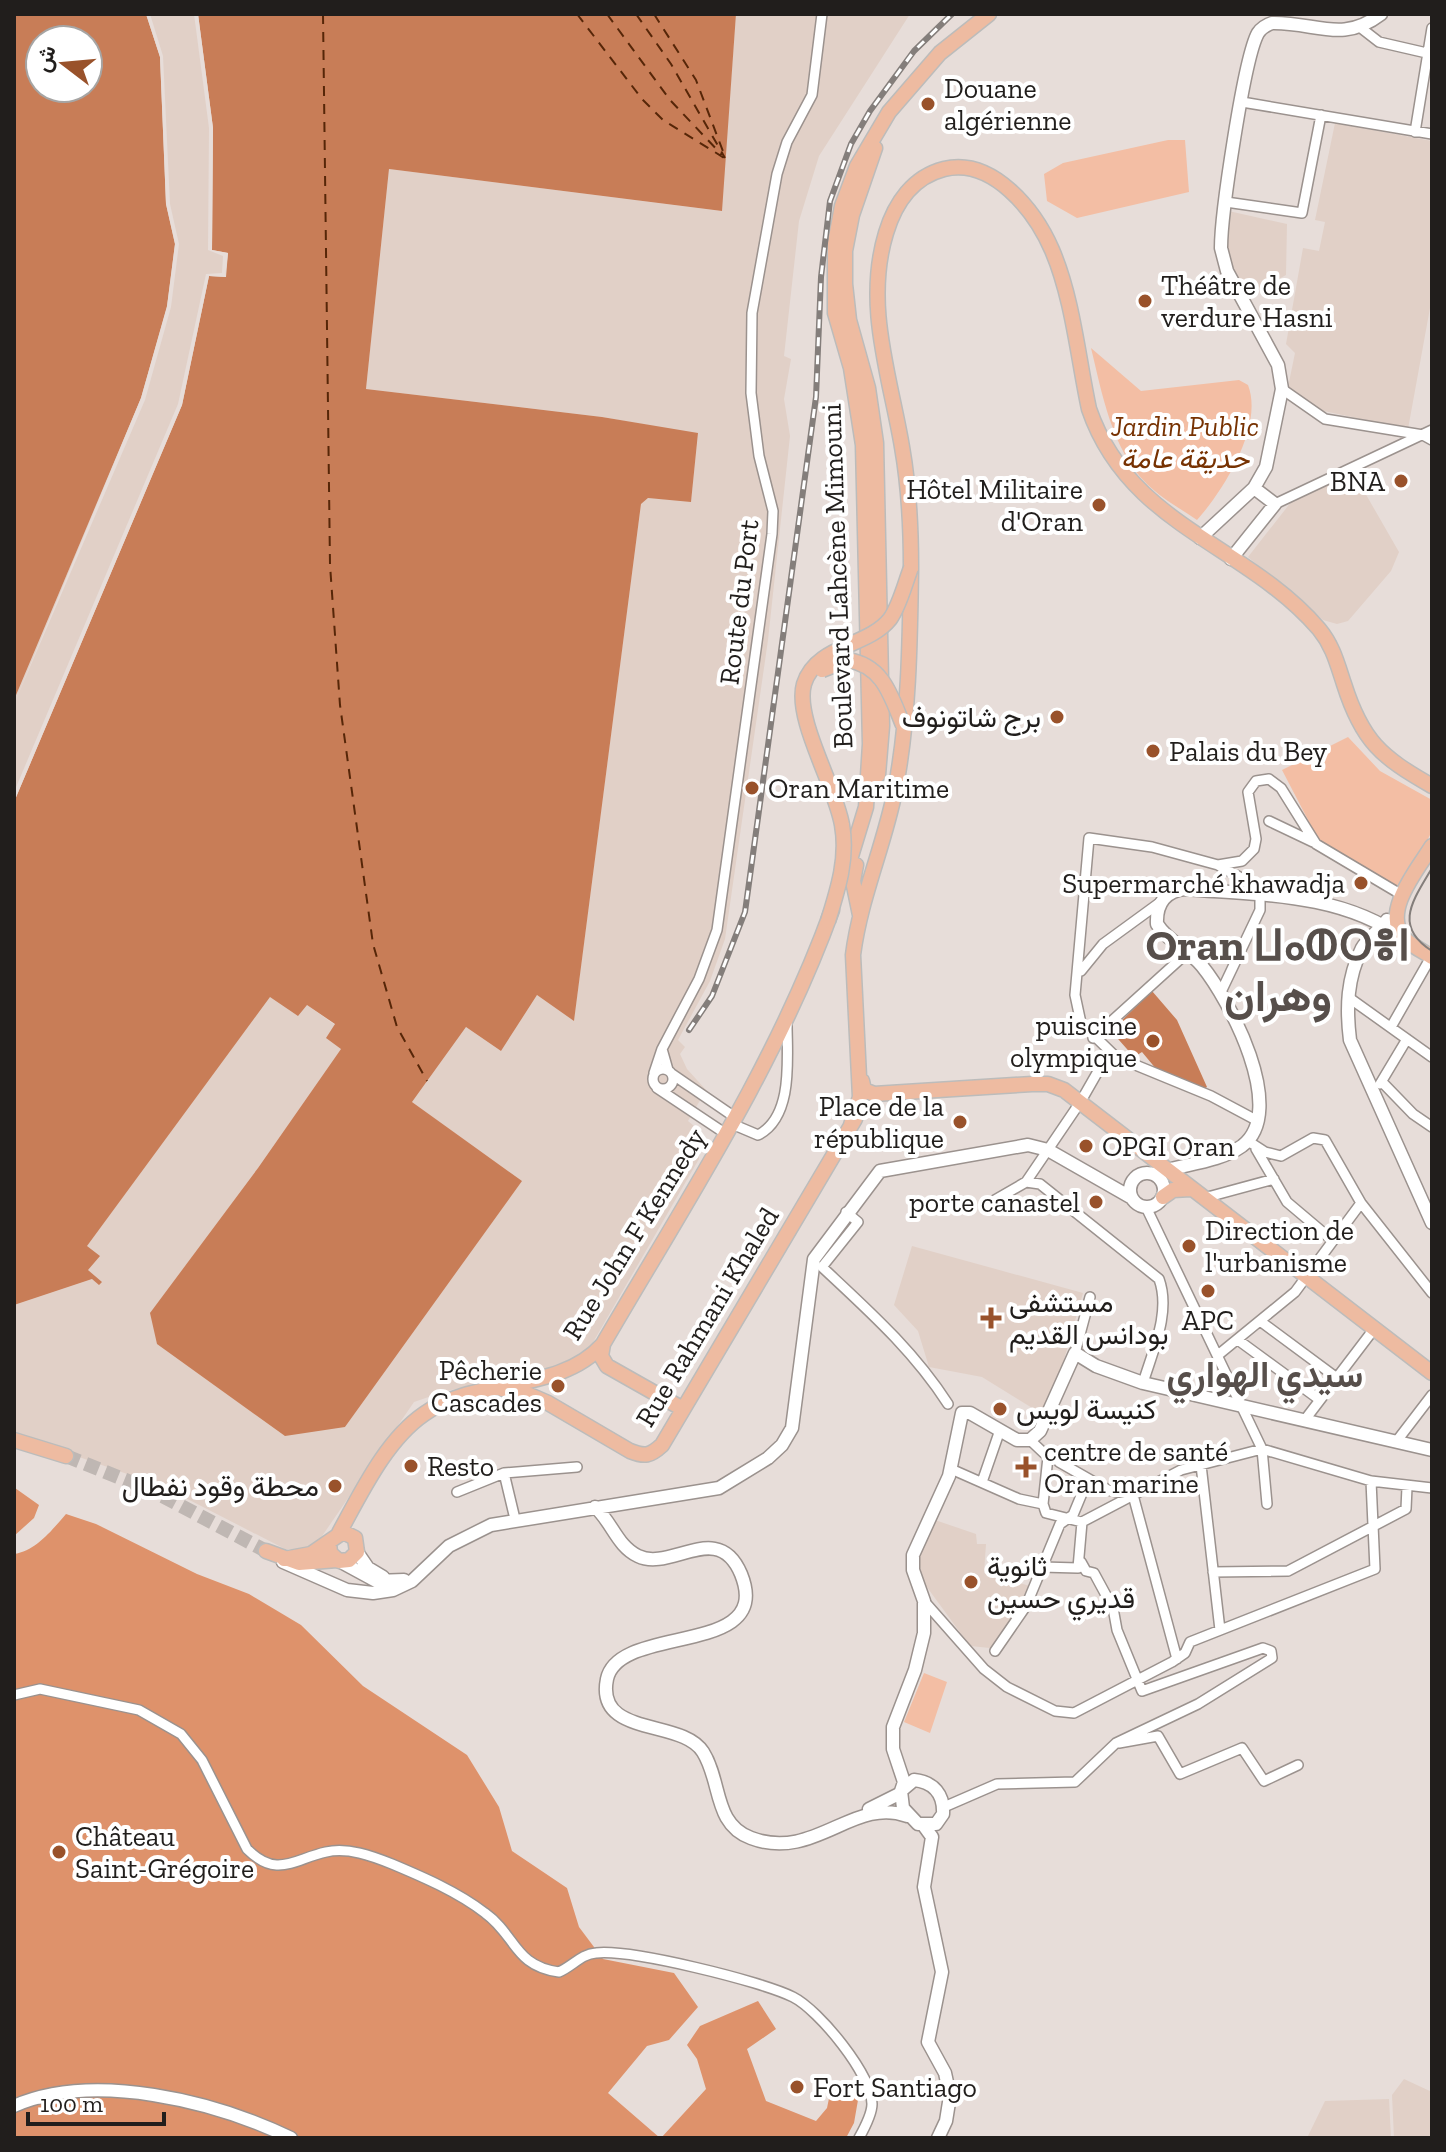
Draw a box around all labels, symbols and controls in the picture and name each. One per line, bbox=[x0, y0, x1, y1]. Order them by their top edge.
north arrow bbox=[24, 24, 104, 104]
text: ش bbox=[29, 42, 62, 75]
place label: Douane algérienne bbox=[944, 72, 1072, 137]
marker: Douane algérienne bbox=[919, 95, 937, 113]
place label: Théâtre de verdure Hasni bbox=[1161, 269, 1333, 334]
marker: Théâtre de verdure Hasni bbox=[1136, 292, 1154, 310]
street label: Boulevard Lahcène Mimouni bbox=[814, 403, 860, 749]
park label: Jardin Public حديقة عامة bbox=[1110, 410, 1259, 475]
place label: BNA bbox=[1330, 465, 1386, 498]
marker: BNA bbox=[1392, 472, 1410, 490]
place label: Hôtel Militaire d'Oran bbox=[906, 473, 1083, 538]
marker: Hôtel Militaire d'Oran bbox=[1090, 496, 1108, 514]
street label: Route du Port bbox=[712, 517, 766, 687]
place label: برج شاتونوف bbox=[902, 701, 1041, 736]
marker: برج شاتونوف bbox=[1048, 708, 1066, 726]
place label: Palais du Bey bbox=[1169, 735, 1328, 768]
marker: Palais du Bey bbox=[1144, 742, 1162, 760]
place label: Oran Maritime bbox=[768, 772, 949, 805]
marker: Oran Maritime bbox=[743, 779, 761, 797]
place label: Supermarché khawadja bbox=[1062, 867, 1345, 900]
marker: Supermarché khawadja bbox=[1352, 874, 1370, 892]
district label: Oran ⵡⴰⵀⵔⴻⵏ وهران bbox=[1146, 918, 1410, 1023]
place label: puiscine olympique bbox=[1010, 1009, 1137, 1074]
marker: puiscine olympique bbox=[1144, 1032, 1162, 1050]
place label: Place de la république bbox=[814, 1090, 944, 1155]
marker: Place de la république bbox=[951, 1113, 969, 1131]
street label: Rue John F Kennedy bbox=[556, 1122, 713, 1346]
place label: OPGI Oran bbox=[1102, 1130, 1235, 1163]
marker: OPGI Oran bbox=[1077, 1137, 1095, 1155]
place label: porte canastel bbox=[909, 1186, 1080, 1219]
marker: porte canastel bbox=[1087, 1193, 1105, 1211]
street label: Rue Rahmani Khaled bbox=[628, 1201, 786, 1433]
place label: Direction de l'urbanisme bbox=[1205, 1214, 1354, 1279]
marker: Direction de l'urbanisme bbox=[1180, 1237, 1198, 1255]
marker: APC bbox=[1199, 1282, 1217, 1300]
place label: مستشفى بودانس القديم bbox=[1009, 1286, 1168, 1353]
place label: APC bbox=[1182, 1304, 1234, 1337]
marker: مستشفى بودانس القديم bbox=[980, 1307, 1002, 1329]
district label: سيدي الهواري bbox=[1167, 1353, 1363, 1404]
place label: Pêcherie Cascades bbox=[431, 1354, 542, 1419]
marker: Pêcherie Cascades bbox=[549, 1377, 567, 1395]
place label: كنيسة لويس bbox=[1016, 1393, 1156, 1427]
marker: كنيسة لويس bbox=[991, 1400, 1009, 1418]
place label: centre de santé Oran marine bbox=[1044, 1435, 1228, 1500]
place label: Resto bbox=[427, 1450, 494, 1483]
marker: centre de santé Oran marine bbox=[1015, 1456, 1037, 1478]
marker: Resto bbox=[402, 1457, 420, 1475]
place label: محطة وقود نفطال bbox=[122, 1470, 319, 1504]
marker: محطة وقود نفطال bbox=[326, 1477, 344, 1495]
place label: ثانوية قديري حسين bbox=[987, 1550, 1135, 1621]
marker: ثانوية قديري حسين bbox=[962, 1573, 980, 1591]
place label: Château Saint-Grégoire bbox=[75, 1820, 254, 1885]
marker: Château Saint-Grégoire bbox=[50, 1843, 68, 1861]
place label: Fort Santiago bbox=[813, 2071, 977, 2104]
scale bar bbox=[28, 2076, 164, 2126]
marker: Fort Santiago bbox=[788, 2078, 806, 2096]
text: 100 m bbox=[40, 2089, 103, 2118]

